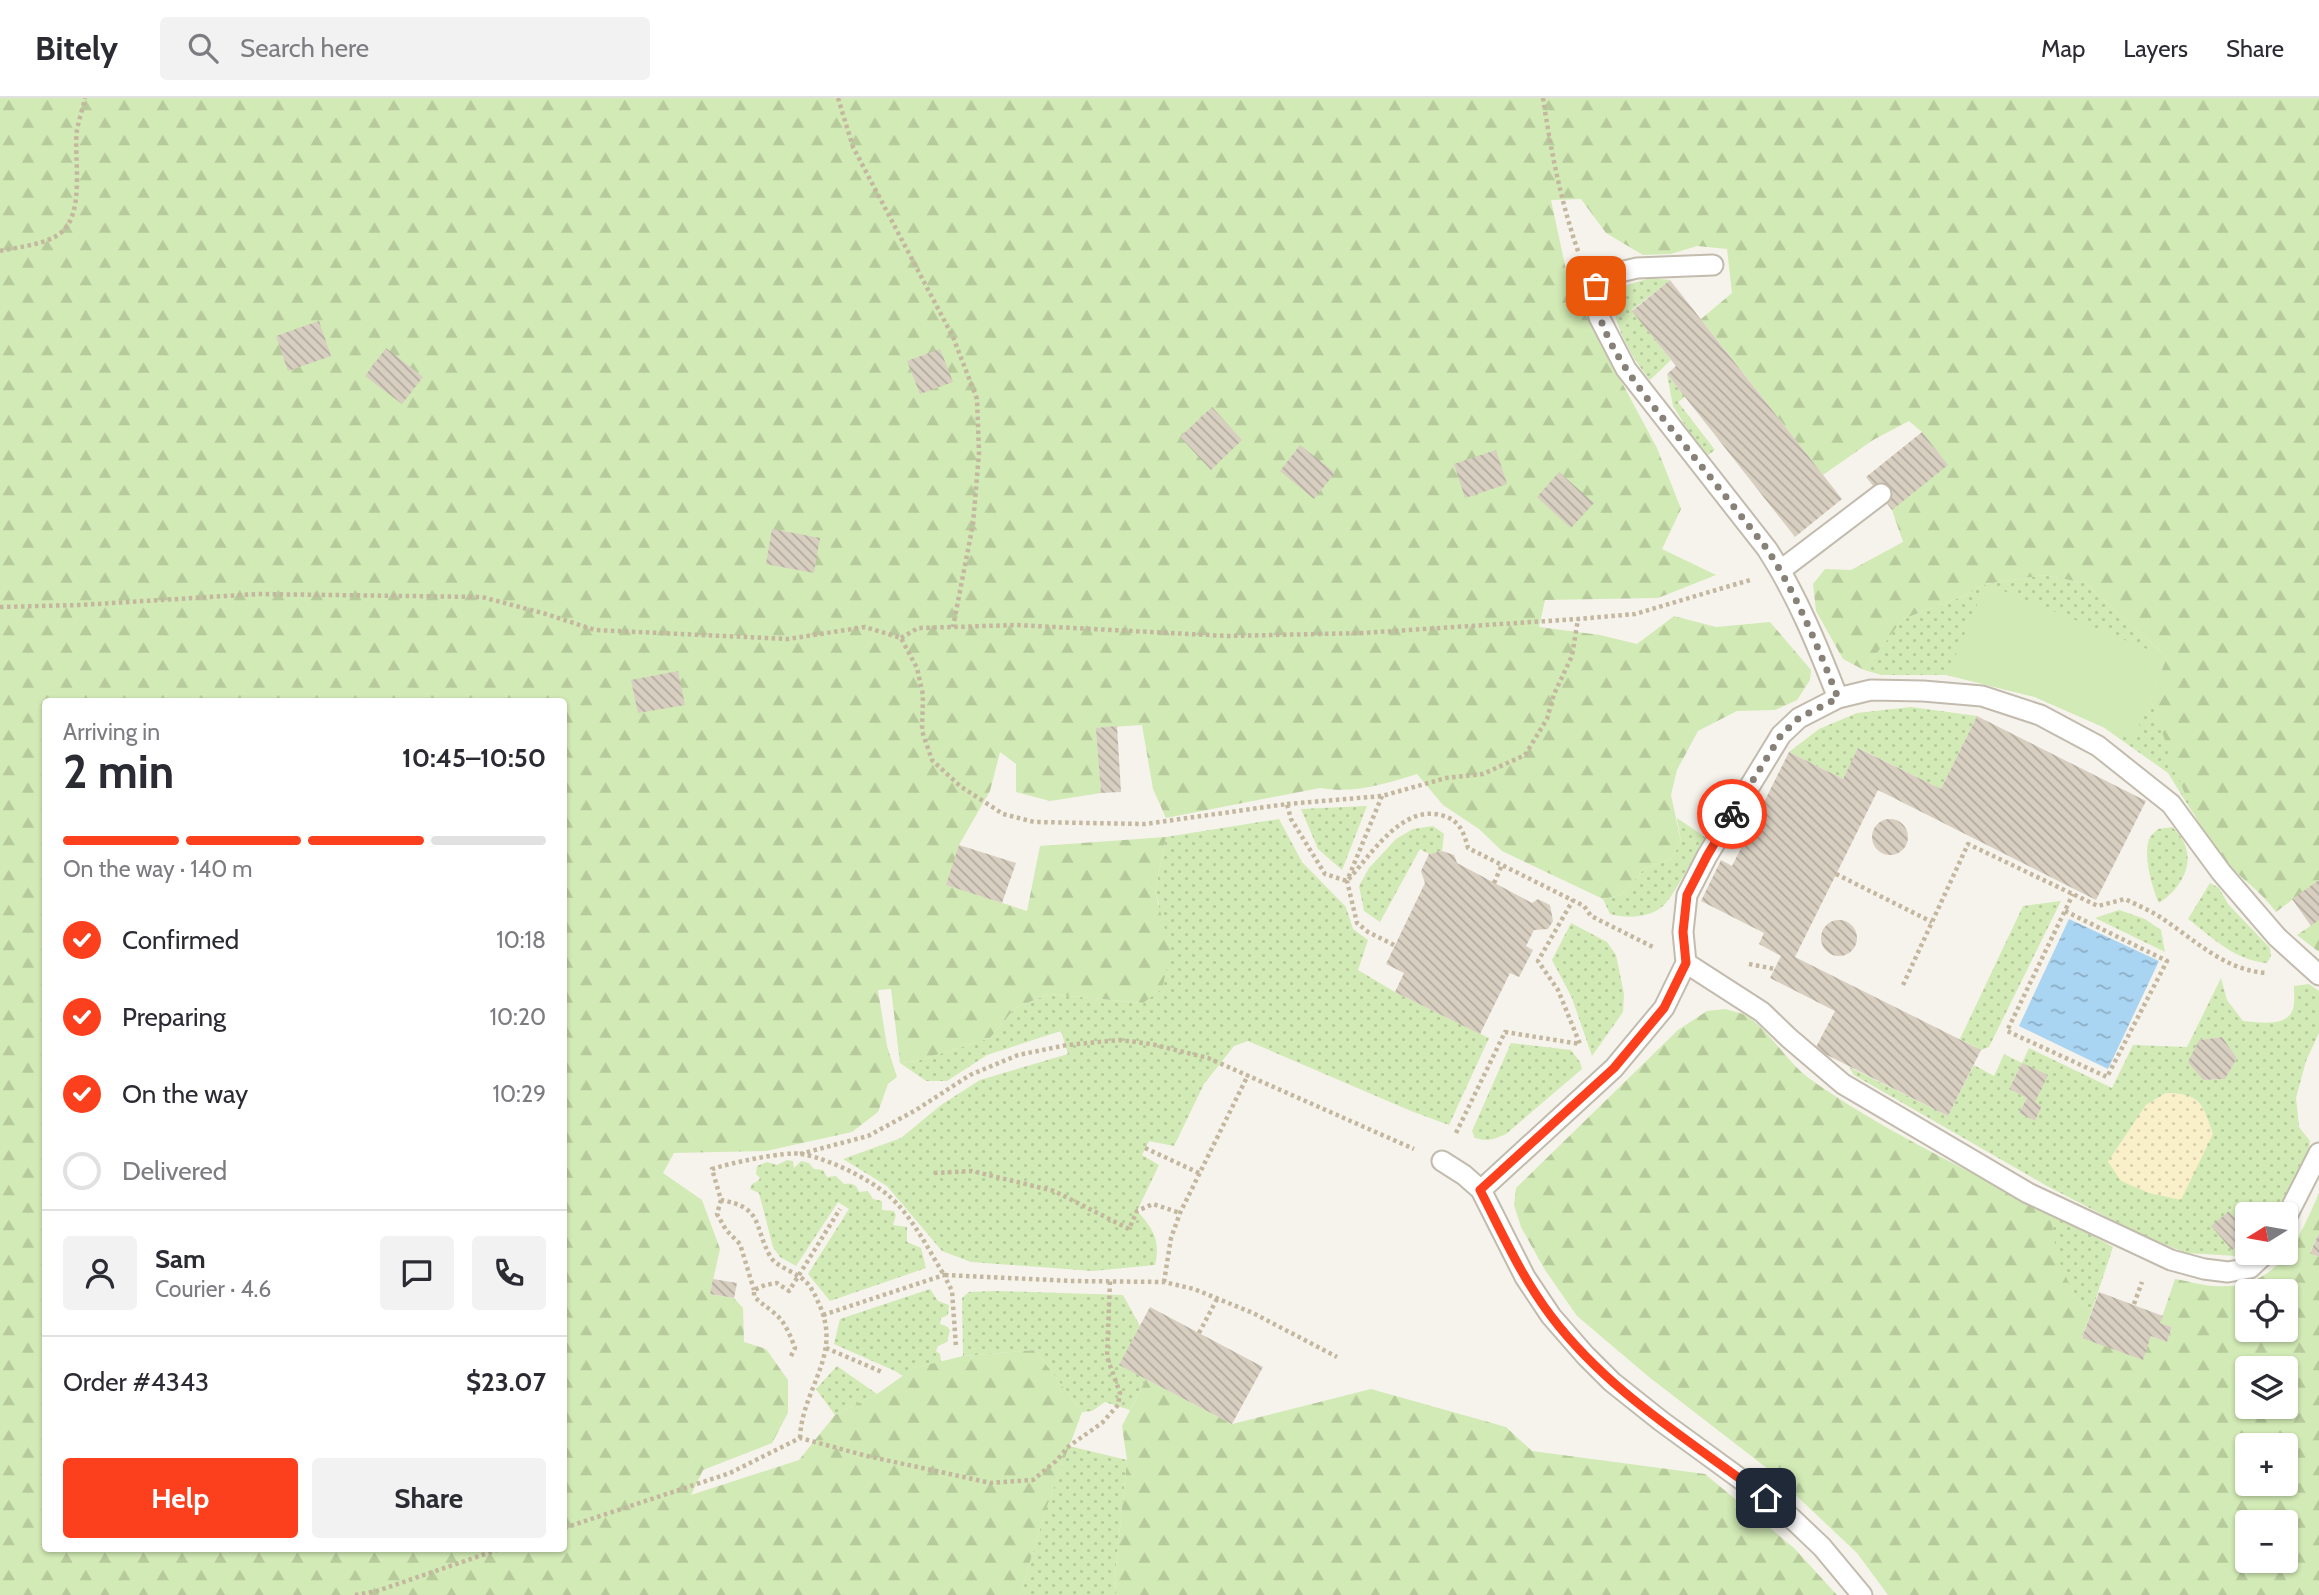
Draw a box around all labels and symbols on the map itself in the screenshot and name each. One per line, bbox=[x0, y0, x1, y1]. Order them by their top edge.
pin bbox=[1566, 256, 1626, 316]
courier bbox=[1697, 779, 1767, 849]
north arrow bbox=[2235, 1202, 2298, 1265]
pin bbox=[1736, 1468, 1796, 1528]

